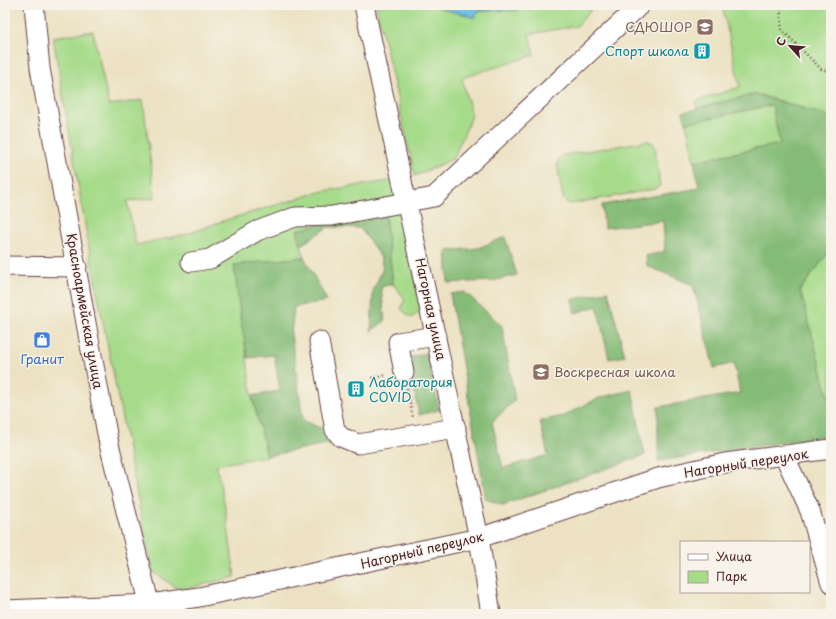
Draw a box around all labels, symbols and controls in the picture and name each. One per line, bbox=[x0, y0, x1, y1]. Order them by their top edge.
place label: СДЮШОР bbox=[625, 17, 692, 36]
school or university icon: СДЮШОР bbox=[695, 17, 715, 37]
north arrow bbox=[770, 26, 810, 66]
text: С bbox=[771, 34, 790, 49]
place label: Спорт школа bbox=[605, 41, 690, 60]
building icon: Спорт школа bbox=[692, 41, 712, 61]
street label: Красноармейская улица bbox=[62, 232, 109, 391]
street label: Нагорная улица bbox=[411, 256, 452, 363]
shop icon: Гранит bbox=[32, 330, 52, 350]
place label: Гранит bbox=[20, 349, 64, 368]
school or university icon: Воскресная школа bbox=[531, 362, 551, 382]
place label: Воскресная школа bbox=[554, 362, 677, 381]
place label: Лаборатория COVID bbox=[369, 372, 453, 406]
building icon: Лаборатория COVID bbox=[346, 379, 366, 399]
street label: Нагорный переулок bbox=[682, 443, 810, 482]
street label: Нагорный переулок bbox=[359, 526, 485, 573]
legend bbox=[680, 541, 810, 593]
text: Улица bbox=[716, 547, 752, 565]
text: Парк bbox=[716, 567, 748, 585]

